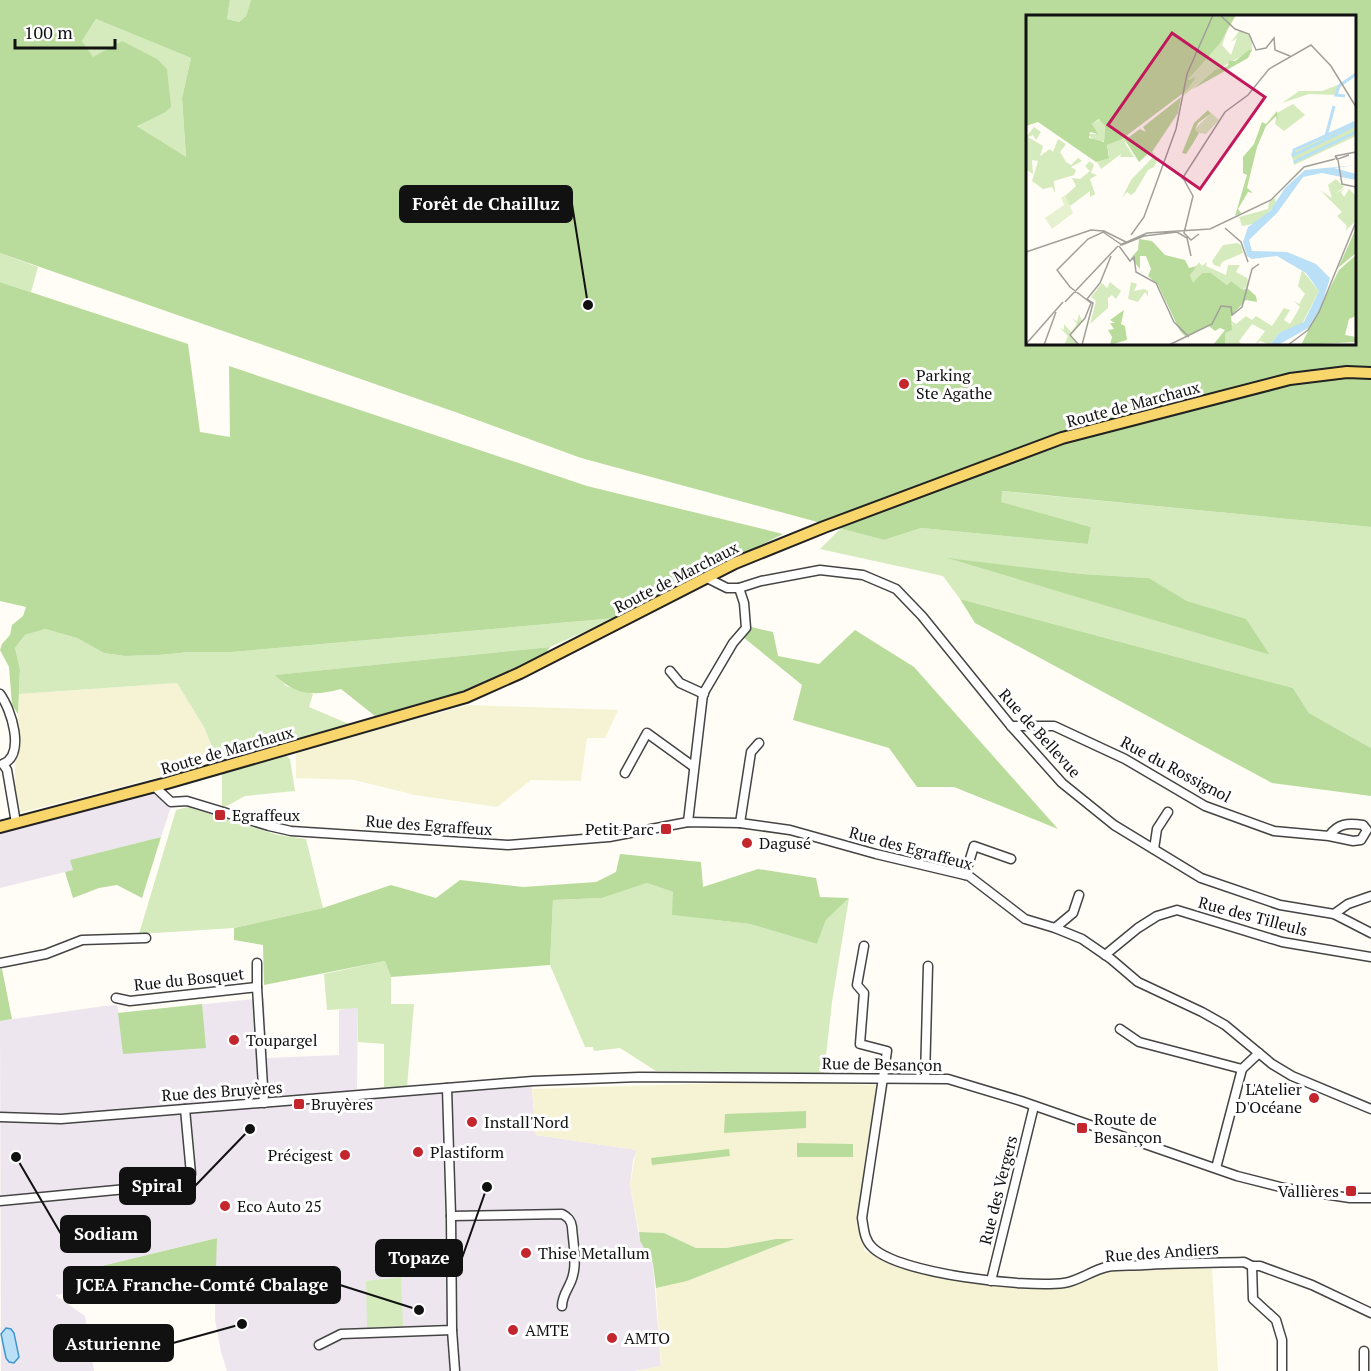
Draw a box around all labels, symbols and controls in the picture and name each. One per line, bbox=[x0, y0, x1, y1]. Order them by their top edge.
scale bar bbox=[15, 12, 116, 50]
inset map bbox=[1026, 15, 1356, 345]
text: 100 m bbox=[24, 20, 73, 44]
callout: Forêt de Chailluz bbox=[400, 186, 572, 222]
text: Forêt de Chailluz bbox=[412, 191, 560, 215]
place label: Parking Ste Agathe bbox=[916, 364, 992, 404]
street label: Route de Marchaux bbox=[1064, 375, 1203, 432]
marker: Parking Ste Agathe bbox=[897, 377, 911, 391]
street label: Route de Marchaux bbox=[610, 536, 743, 618]
street label: Rue de Bellevue bbox=[994, 684, 1086, 782]
street label: Route de Marchaux bbox=[158, 720, 297, 779]
street label: Rue du Rossignol bbox=[1117, 731, 1235, 807]
place label: Egraffeux bbox=[232, 804, 301, 826]
marker: Egraffeux bbox=[213, 808, 227, 822]
street label: Rue des Egraffeux bbox=[365, 810, 494, 840]
place label: Petit Parc bbox=[585, 818, 654, 840]
street label: Rue des Egraffeux bbox=[847, 821, 976, 875]
marker: Petit Parc bbox=[659, 822, 673, 836]
place label: Dagusé bbox=[759, 832, 811, 854]
marker: Dagusé bbox=[740, 836, 754, 850]
street label: Rue des Tilleuls bbox=[1196, 891, 1310, 941]
street label: Rue du Bosquet bbox=[133, 962, 245, 996]
place label: Toupargel bbox=[246, 1029, 318, 1051]
marker: Toupargel bbox=[227, 1033, 241, 1047]
street label: Rue de Besançon bbox=[822, 1052, 943, 1076]
street label: Rue des Bruyères bbox=[161, 1076, 283, 1106]
place label: L'Atelier D'Océane bbox=[1235, 1078, 1303, 1118]
marker: L'Atelier D'Océane bbox=[1307, 1091, 1321, 1105]
place label: Bruyères bbox=[311, 1093, 373, 1115]
marker: Bruyères bbox=[292, 1097, 306, 1111]
place label: Route de Besançon bbox=[1094, 1108, 1162, 1148]
place label: Install'Nord bbox=[484, 1111, 569, 1133]
marker: Install'Nord bbox=[465, 1115, 479, 1129]
marker: Route de Besançon bbox=[1075, 1121, 1089, 1135]
street label: Rue des Vergers bbox=[974, 1133, 1022, 1247]
place label: Plastiform bbox=[430, 1141, 504, 1163]
place label: Précigest bbox=[268, 1144, 333, 1166]
marker: Plastiform bbox=[411, 1145, 425, 1159]
marker: Précigest bbox=[338, 1148, 352, 1162]
callout: Spiral bbox=[120, 1168, 195, 1204]
text: Spiral bbox=[132, 1173, 182, 1197]
place label: Vallières bbox=[1278, 1180, 1339, 1202]
marker: Vallières bbox=[1344, 1184, 1358, 1198]
place label: Eco Auto 25 bbox=[237, 1195, 322, 1217]
marker: Eco Auto 25 bbox=[218, 1199, 232, 1213]
callout: Sodiam bbox=[61, 1216, 150, 1252]
text: Sodiam bbox=[74, 1221, 138, 1245]
street label: Rue des Andiers bbox=[1104, 1237, 1220, 1267]
callout: Topaze bbox=[376, 1240, 462, 1276]
place label: Thise Metallum bbox=[538, 1242, 650, 1264]
text: Topaze bbox=[388, 1245, 450, 1269]
marker: Thise Metallum bbox=[519, 1246, 533, 1260]
callout: JCEA Franche-Comté Cbalage bbox=[64, 1267, 340, 1303]
text: JCEA Franche-Comté Cbalage bbox=[76, 1272, 329, 1296]
place label: AMTE bbox=[525, 1319, 569, 1341]
marker: AMTE bbox=[506, 1323, 520, 1337]
callout: Asturienne bbox=[54, 1325, 173, 1361]
place label: AMTO bbox=[624, 1327, 670, 1349]
text: Asturienne bbox=[65, 1331, 161, 1355]
marker: AMTO bbox=[605, 1331, 619, 1345]

